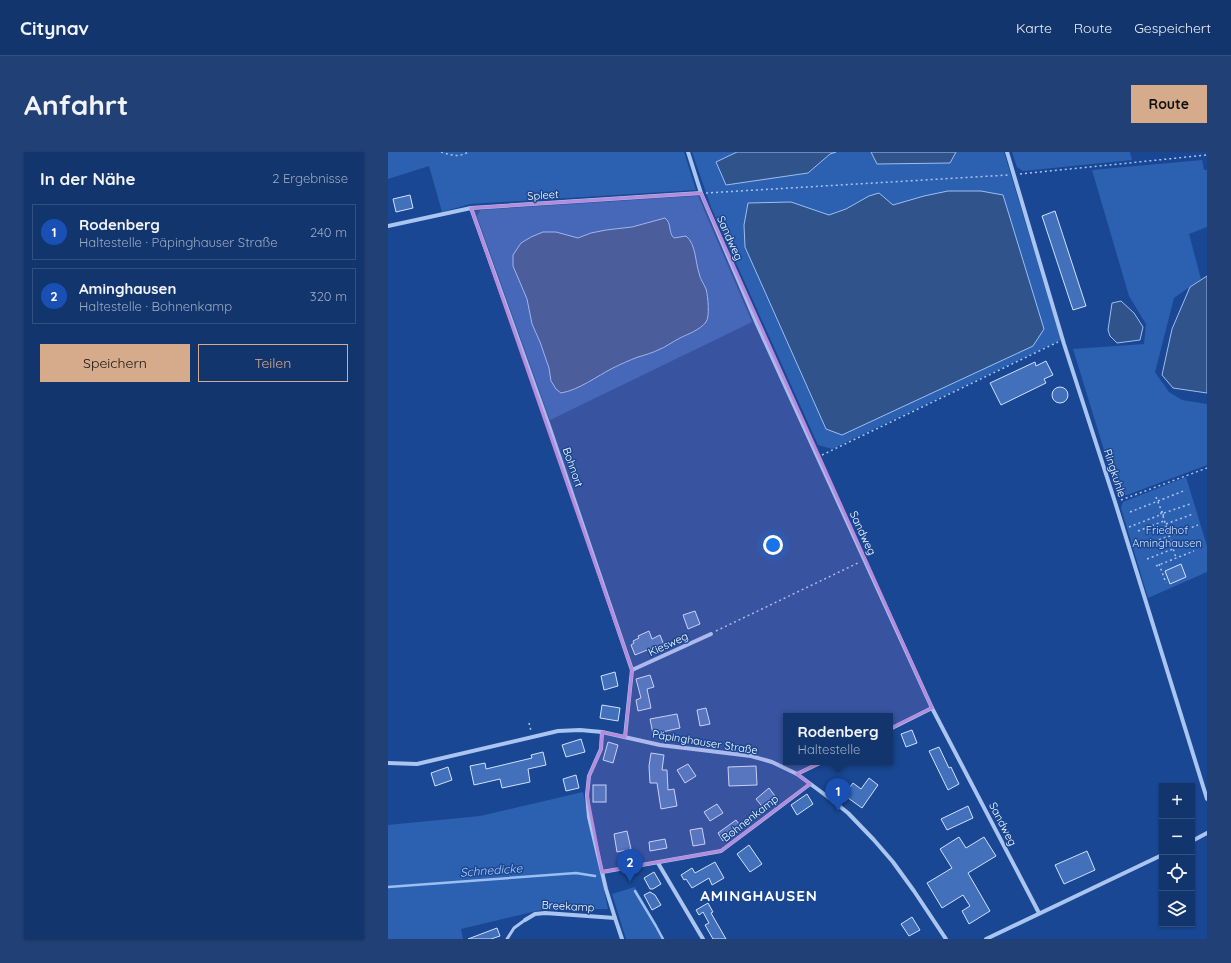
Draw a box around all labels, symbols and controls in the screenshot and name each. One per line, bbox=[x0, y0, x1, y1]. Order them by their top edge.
text: Citynav bbox=[20, 16, 89, 40]
text: Karte bbox=[1016, 19, 1052, 37]
text: Route bbox=[1074, 19, 1112, 37]
text: Gespeichert bbox=[1134, 19, 1211, 37]
button: Route bbox=[1131, 85, 1207, 123]
text: Anfahrt bbox=[24, 87, 128, 122]
text: In der Nähe bbox=[40, 168, 136, 189]
text: 2 Ergebnisse bbox=[272, 170, 348, 186]
street label: Spleet bbox=[527, 187, 559, 203]
street label: Sandweg bbox=[714, 214, 746, 262]
text: Rodenberg bbox=[79, 215, 160, 234]
text: 1 bbox=[51, 224, 57, 240]
text: 240 m bbox=[310, 224, 347, 240]
text: Haltestelle · Päpinghauser Straße bbox=[79, 234, 278, 250]
text: Aminghausen bbox=[79, 279, 176, 298]
text: 2 bbox=[50, 288, 58, 304]
text: 320 m bbox=[310, 288, 347, 304]
text: Haltestelle · Bohnenkamp bbox=[79, 298, 232, 314]
button: Speichern bbox=[40, 344, 190, 382]
button: Teilen bbox=[198, 344, 348, 382]
street label: Bohnort bbox=[560, 445, 586, 489]
street label: Ringkuhle bbox=[1101, 447, 1129, 499]
street label: Sandweg bbox=[847, 509, 879, 557]
park label: Friedhof Aminghausen bbox=[1132, 523, 1202, 550]
your location bbox=[763, 535, 783, 555]
street label: Kiesweg bbox=[646, 629, 690, 659]
popup bbox=[783, 713, 893, 765]
text: Rodenberg bbox=[798, 722, 878, 741]
street label: Päpinghauser Straße bbox=[651, 727, 759, 757]
text: Haltestelle bbox=[798, 741, 860, 757]
pin: 1 bbox=[825, 778, 851, 811]
map controls bbox=[1159, 783, 1195, 927]
button: + bbox=[1159, 783, 1195, 819]
street label: Bohnenkamp bbox=[719, 791, 781, 845]
street label: Sandweg bbox=[986, 800, 1020, 848]
button: − bbox=[1159, 819, 1195, 855]
pin: 2 bbox=[617, 849, 643, 882]
button: locate bbox=[1159, 855, 1195, 891]
water label: Schnedicke bbox=[459, 860, 524, 880]
district label: AMINGHAUSEN bbox=[700, 886, 818, 905]
button: layers bbox=[1159, 891, 1195, 927]
street label: Breekamp bbox=[541, 898, 595, 914]

